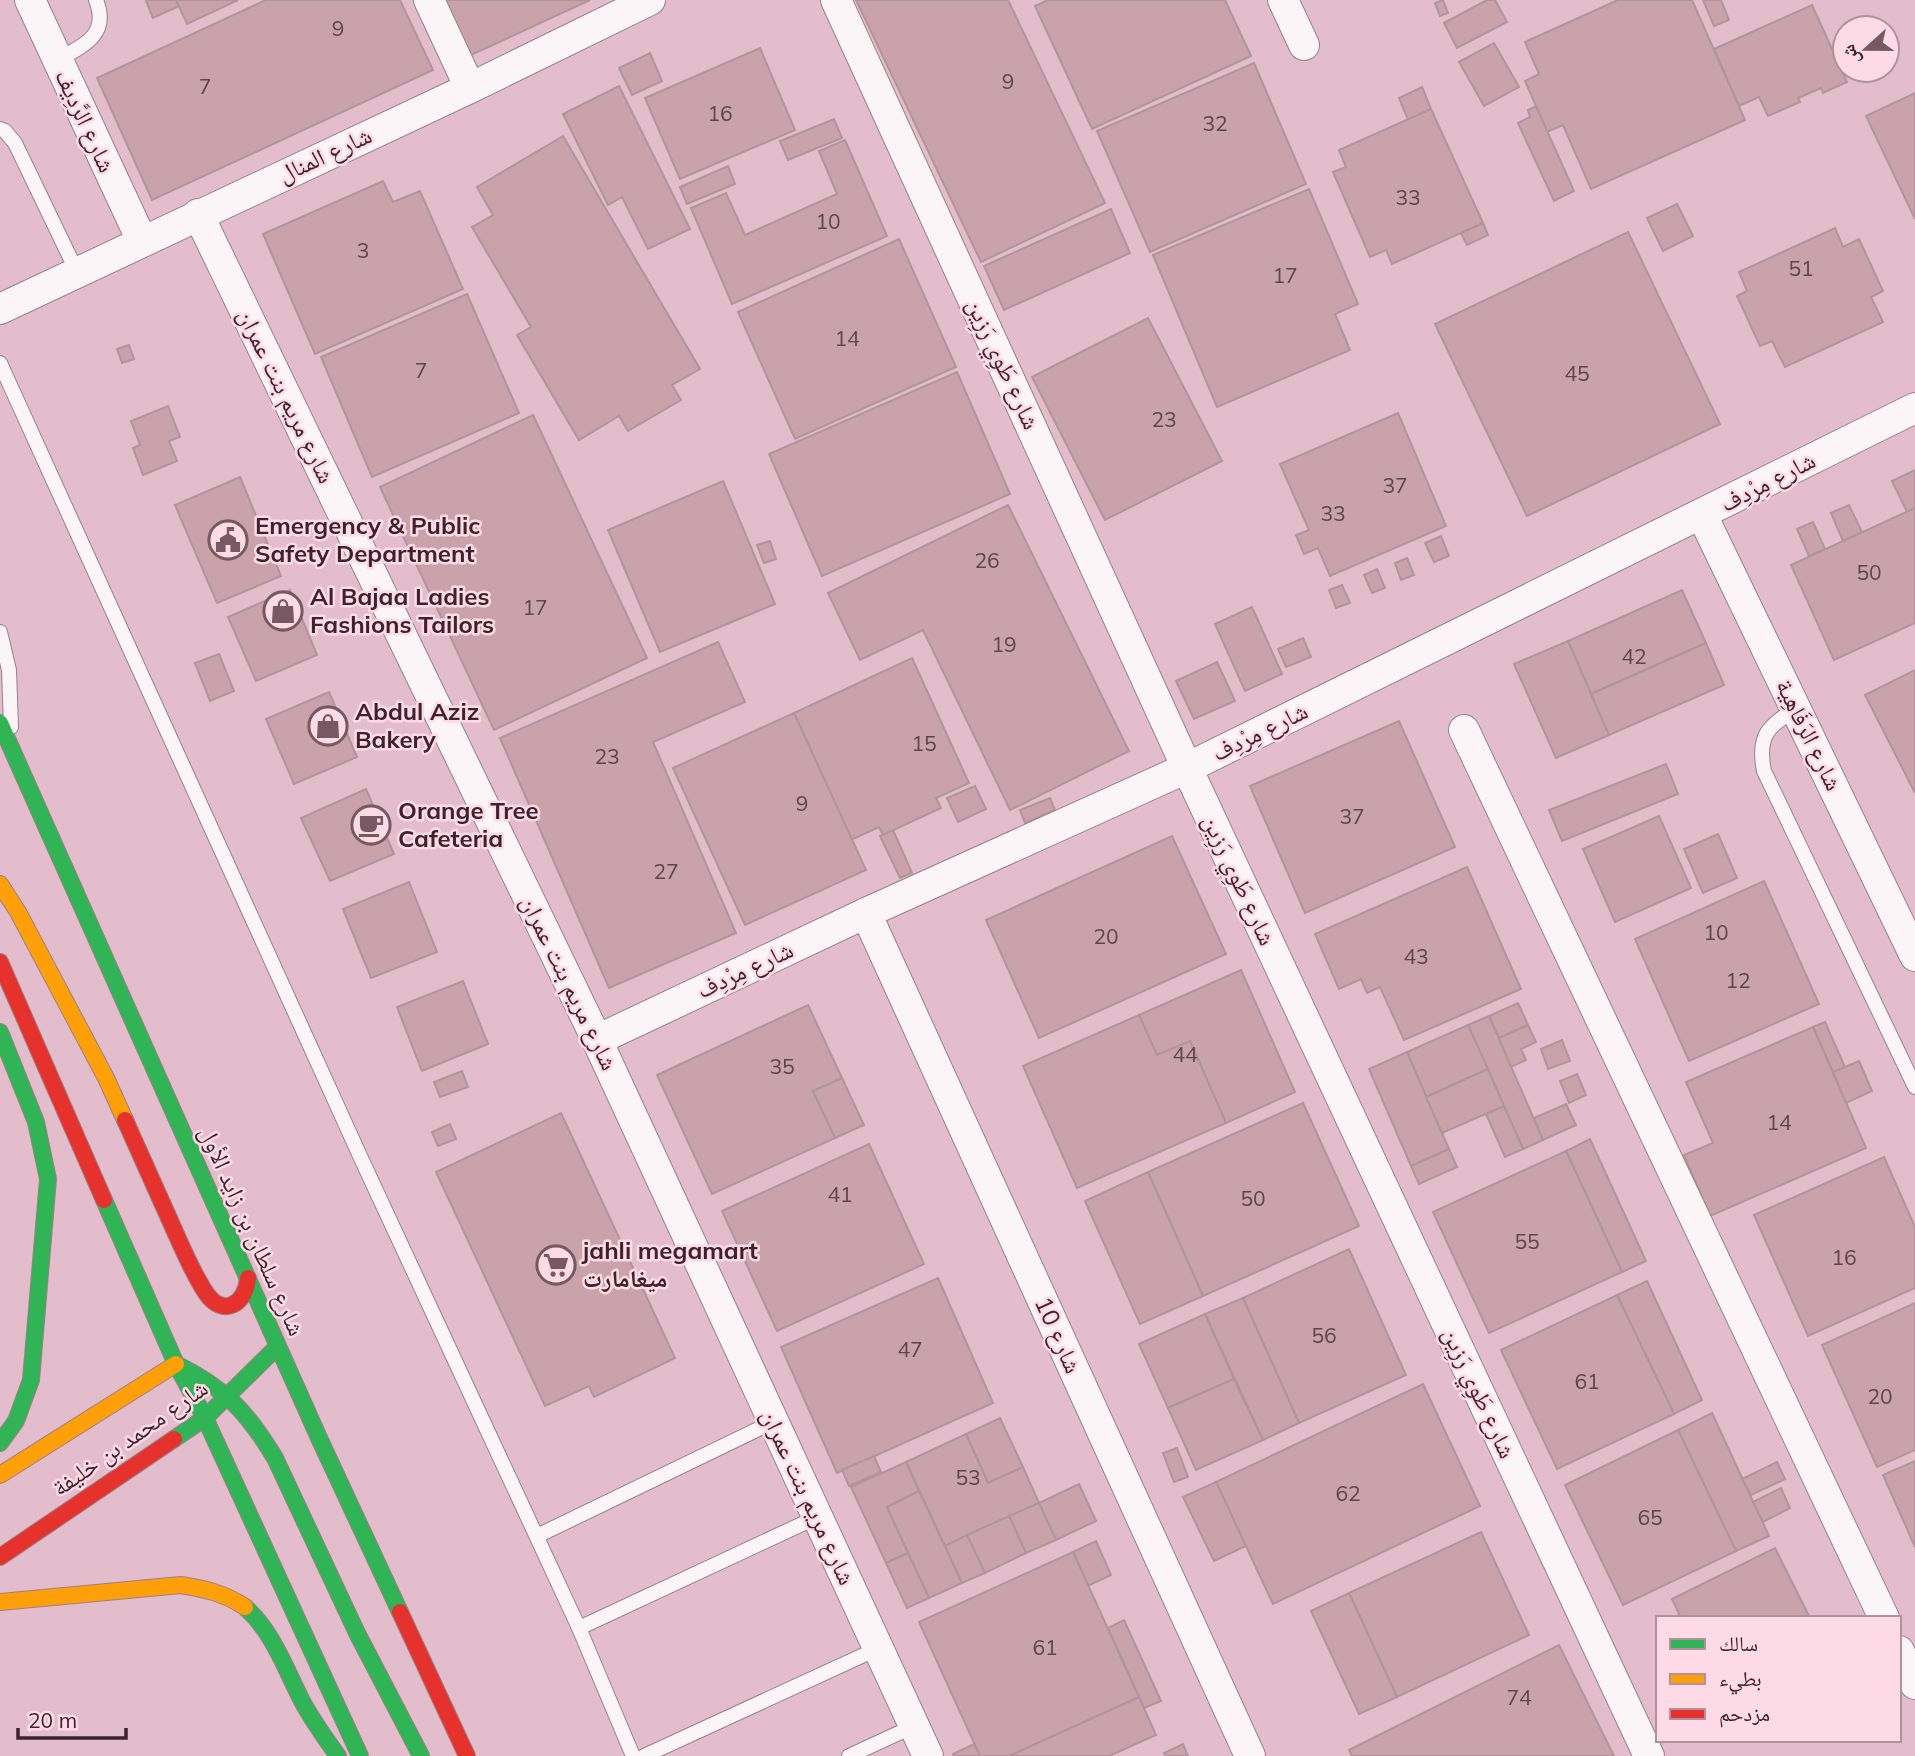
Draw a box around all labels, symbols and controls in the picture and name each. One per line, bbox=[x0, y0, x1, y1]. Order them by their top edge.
north arrow bbox=[1831, 14, 1901, 84]
house number: 9 bbox=[332, 15, 344, 41]
text: ش bbox=[1835, 41, 1865, 69]
street label: شارع الرَّدِيف bbox=[48, 64, 123, 177]
house number: 9 bbox=[1002, 68, 1014, 94]
house number: 7 bbox=[199, 73, 211, 99]
house number: 16 bbox=[707, 100, 733, 126]
house number: 32 bbox=[1202, 110, 1228, 136]
street label: شارع المنال bbox=[273, 119, 377, 190]
house number: 33 bbox=[1395, 184, 1421, 210]
house number: 10 bbox=[815, 208, 841, 234]
house number: 3 bbox=[357, 237, 369, 263]
house number: 51 bbox=[1788, 255, 1814, 281]
house number: 17 bbox=[1272, 262, 1298, 288]
street label: شارع طَوِي رَزِين bbox=[956, 293, 1047, 436]
street label: شارع مريم بنت عمران bbox=[230, 303, 342, 489]
house number: 14 bbox=[834, 325, 860, 351]
house number: 7 bbox=[415, 357, 427, 383]
house number: 45 bbox=[1564, 360, 1590, 386]
house number: 23 bbox=[1151, 406, 1177, 432]
street label: شارع مِرْدِف bbox=[1715, 444, 1821, 519]
house number: 37 bbox=[1382, 472, 1408, 498]
house number: 33 bbox=[1320, 500, 1346, 526]
place label: Emergency & Public Safety Department bbox=[255, 510, 480, 568]
public building icon: Emergency & Public Safety Department bbox=[207, 519, 249, 561]
house number: 26 bbox=[974, 547, 1000, 573]
house number: 50 bbox=[1856, 559, 1882, 585]
place label: Al Bajaa Ladies Fashions Tailors bbox=[310, 581, 494, 639]
shop icon: Al Bajaa Ladies Fashions Tailors bbox=[262, 590, 304, 632]
house number: 17 bbox=[522, 594, 548, 620]
house number: 19 bbox=[991, 631, 1017, 657]
house number: 42 bbox=[1621, 643, 1647, 669]
street label: شارع الرَفَاهِية bbox=[1769, 674, 1850, 796]
street label: شارع مِرْدِف bbox=[1207, 695, 1313, 768]
place label: Abdul Aziz Bakery bbox=[355, 696, 479, 754]
shop icon: Abdul Aziz Bakery bbox=[307, 705, 349, 747]
house number: 15 bbox=[911, 730, 937, 756]
house number: 23 bbox=[594, 743, 620, 769]
house number: 9 bbox=[796, 790, 808, 816]
place label: Orange Tree Cafeteria bbox=[398, 795, 539, 853]
house number: 37 bbox=[1339, 803, 1365, 829]
cafe icon: Orange Tree Cafeteria bbox=[350, 804, 392, 846]
street label: شارع طَوِي رَزِين bbox=[1192, 809, 1283, 952]
house number: 27 bbox=[653, 858, 679, 884]
street label: شارع مريم بنت عمران bbox=[513, 890, 625, 1076]
house number: 10 bbox=[1703, 919, 1729, 945]
house number: 20 bbox=[1093, 923, 1119, 949]
street label: شارع مِرْدِف bbox=[692, 934, 798, 1005]
house number: 43 bbox=[1403, 943, 1429, 969]
house number: 12 bbox=[1725, 967, 1751, 993]
house number: 44 bbox=[1172, 1041, 1198, 1067]
house number: 35 bbox=[769, 1053, 795, 1079]
house number: 14 bbox=[1766, 1109, 1792, 1135]
street label: شارع سلطان بن زايد الأول bbox=[192, 1121, 313, 1341]
house number: 41 bbox=[827, 1181, 853, 1207]
house number: 50 bbox=[1240, 1185, 1266, 1211]
house number: 55 bbox=[1514, 1228, 1540, 1254]
place label: jahli megamart ميغامارت bbox=[581, 1235, 758, 1293]
supermarket icon: jahli megamart ميغامارت bbox=[535, 1244, 577, 1286]
house number: 16 bbox=[1831, 1244, 1857, 1270]
street label: شارع 10 bbox=[1028, 1292, 1089, 1378]
house number: 56 bbox=[1311, 1322, 1337, 1348]
street label: شارع طَوِي رَزِين bbox=[1432, 1322, 1523, 1465]
house number: 47 bbox=[897, 1336, 923, 1362]
house number: 61 bbox=[1574, 1368, 1600, 1394]
street label: شارع محمد بن خليفة bbox=[46, 1372, 214, 1503]
house number: 20 bbox=[1867, 1383, 1893, 1409]
street label: شارع مريم بنت عمران bbox=[753, 1404, 863, 1590]
house number: 53 bbox=[955, 1464, 981, 1490]
house number: 62 bbox=[1335, 1480, 1361, 1506]
house number: 65 bbox=[1637, 1504, 1663, 1530]
legend bbox=[1656, 1616, 1901, 1742]
text: سالك bbox=[1719, 1630, 1758, 1656]
house number: 61 bbox=[1032, 1634, 1058, 1660]
text: بطيء bbox=[1719, 1665, 1762, 1695]
house number: 74 bbox=[1506, 1684, 1532, 1710]
scale bar bbox=[18, 1696, 126, 1740]
text: مزدحم bbox=[1719, 1700, 1770, 1728]
text: 20 m bbox=[28, 1707, 77, 1733]

